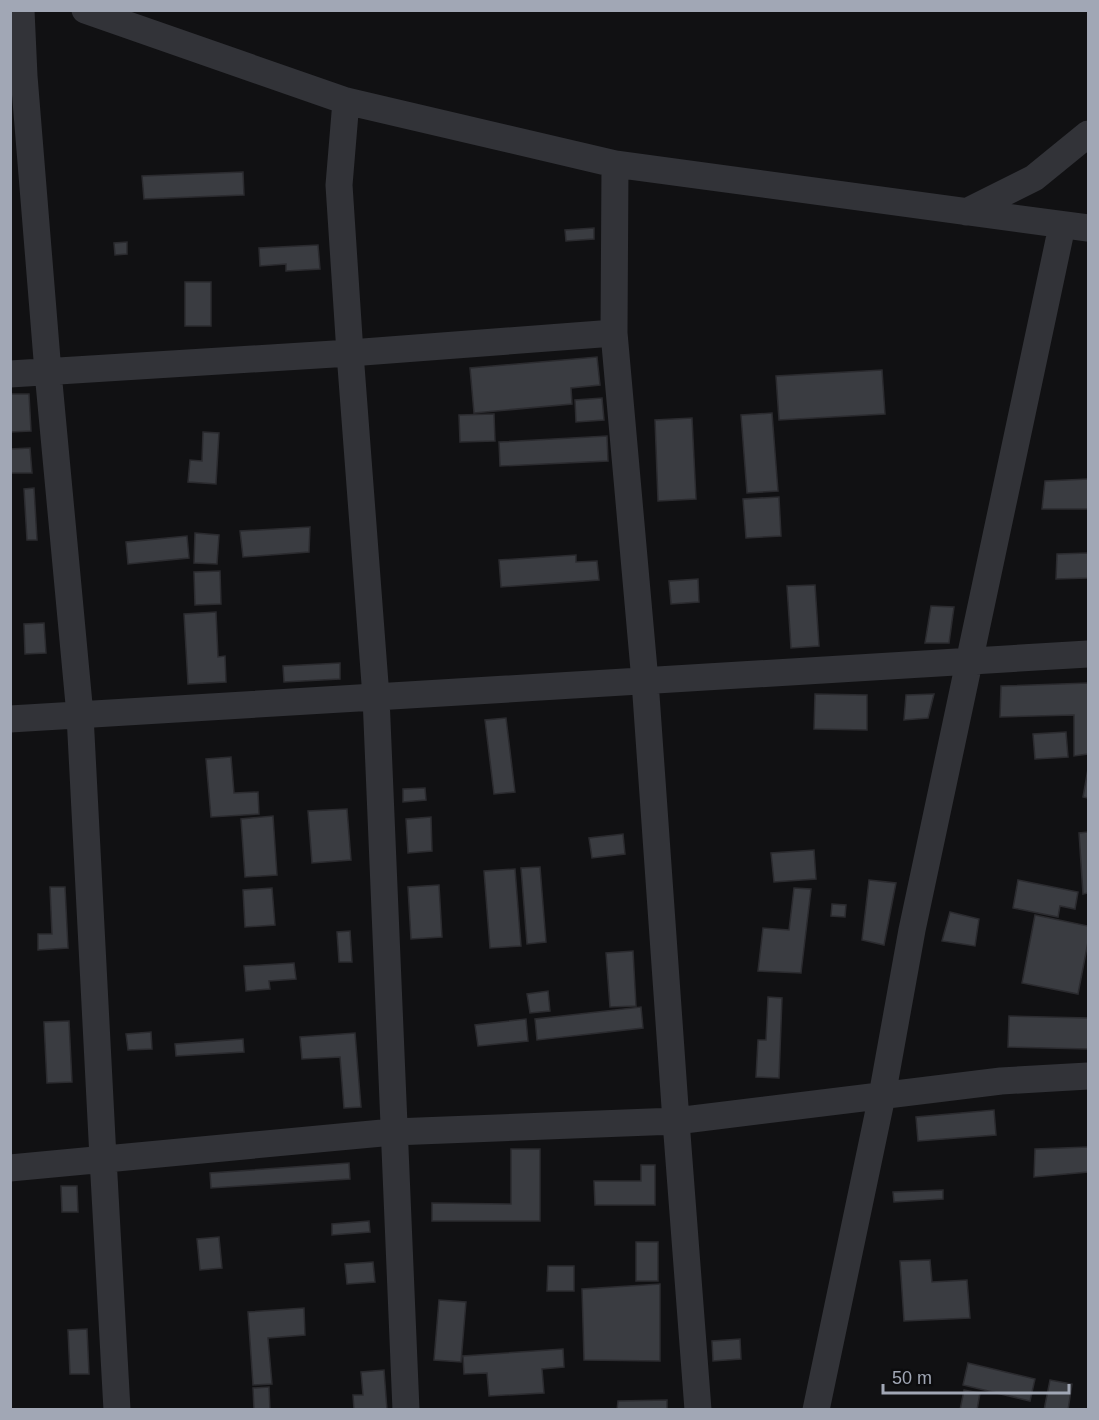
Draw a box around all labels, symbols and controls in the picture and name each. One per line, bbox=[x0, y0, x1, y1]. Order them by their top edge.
scale bar bbox=[883, 1357, 1069, 1395]
text: 50 m bbox=[892, 1368, 932, 1388]

